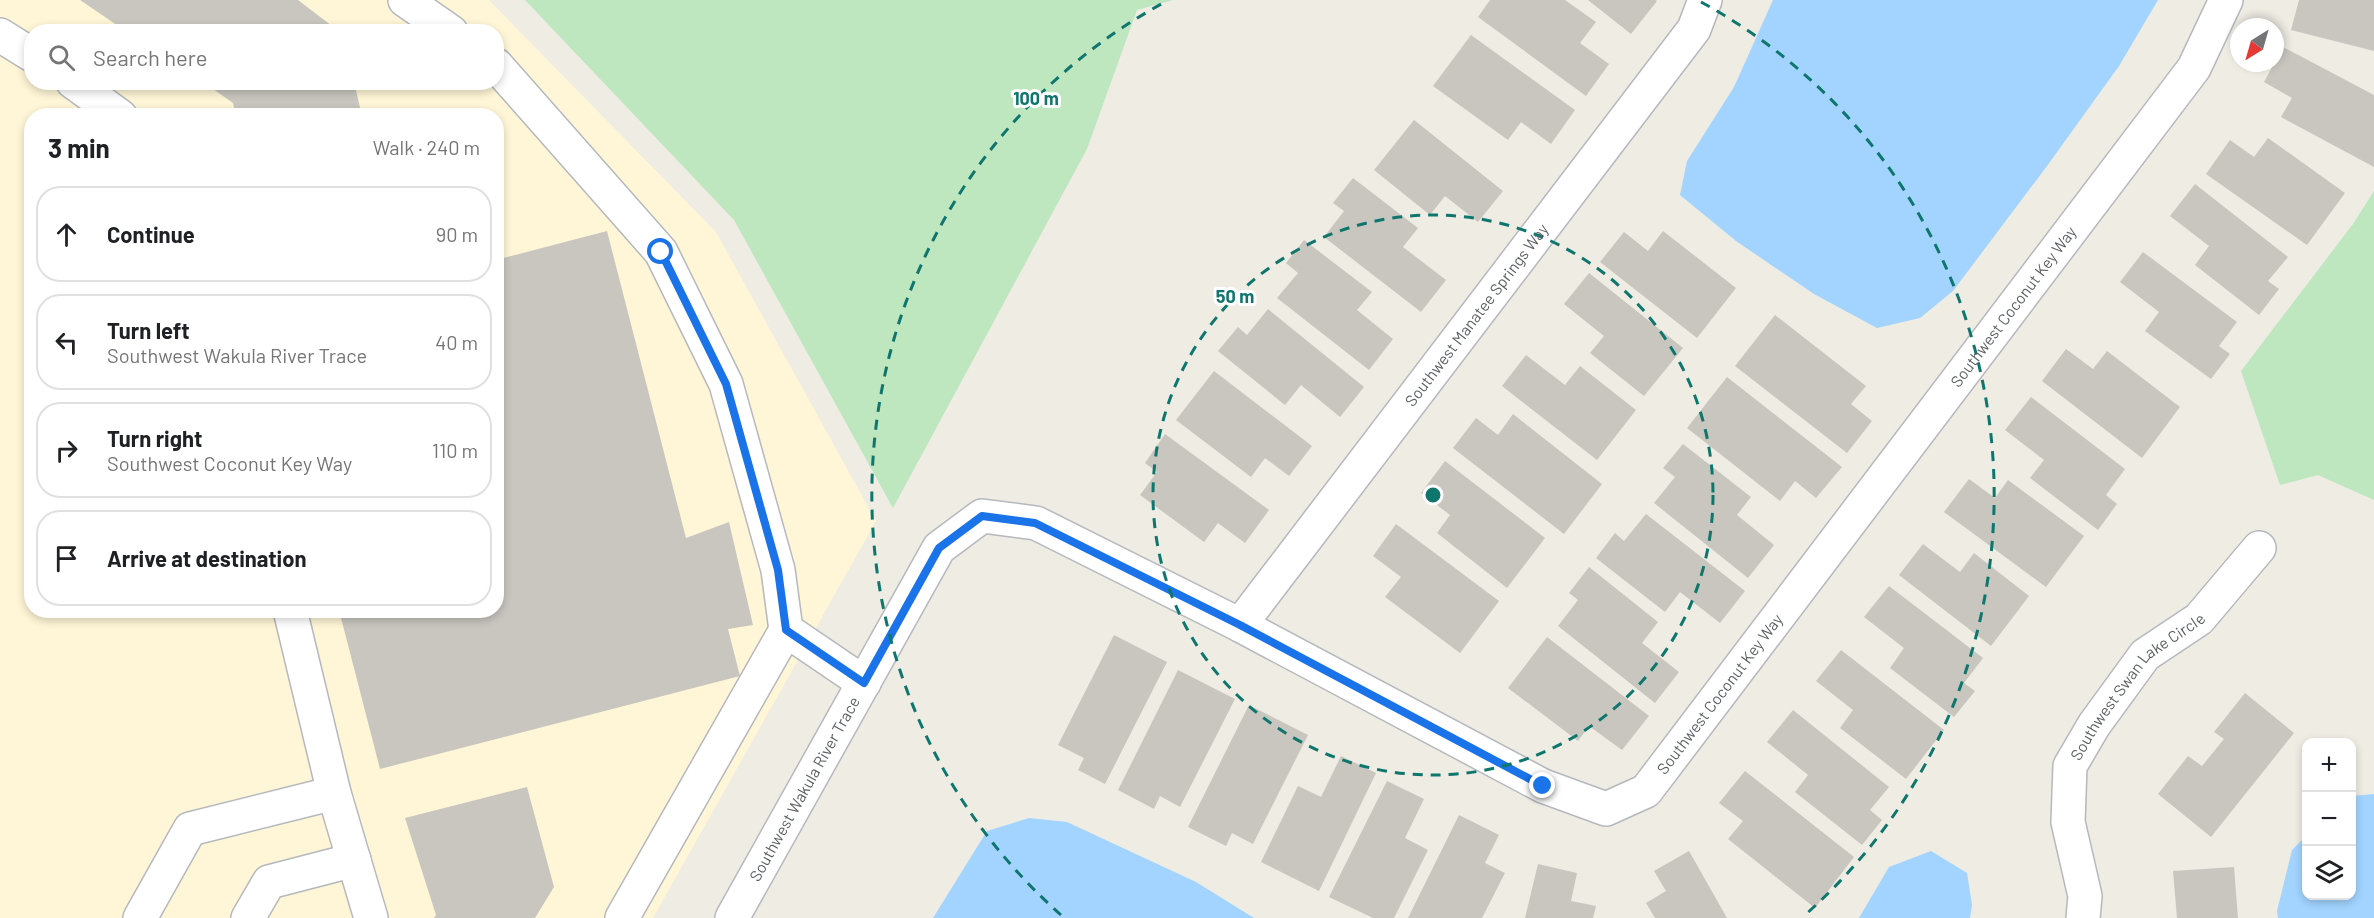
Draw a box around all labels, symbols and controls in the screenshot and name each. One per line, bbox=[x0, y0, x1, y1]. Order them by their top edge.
north arrow bbox=[2230, 18, 2284, 72]
search box bbox=[24, 24, 504, 90]
icon: search bbox=[45, 41, 78, 74]
text: Search here bbox=[93, 44, 207, 70]
text: 100 m bbox=[1013, 87, 1059, 109]
text: 3 min bbox=[48, 132, 110, 163]
text: Walk · 240 m bbox=[373, 135, 480, 159]
icon: ahead bbox=[50, 218, 83, 251]
street label: Southwest Manatee Springs Way bbox=[1400, 219, 1552, 409]
text: Continue bbox=[107, 221, 195, 247]
text: 90 m bbox=[436, 222, 478, 246]
street label: Southwest Coconut Key Way bbox=[1946, 222, 2080, 390]
route start bbox=[647, 238, 673, 264]
text: 50 m bbox=[1216, 285, 1254, 307]
text: Turn left bbox=[107, 317, 190, 343]
icon: left bbox=[50, 326, 83, 359]
text: 40 m bbox=[435, 330, 478, 354]
text: Southwest Wakula River Trace bbox=[107, 343, 367, 367]
text: Turn right bbox=[107, 425, 202, 451]
icon: right bbox=[50, 434, 83, 467]
text: 110 m bbox=[432, 438, 478, 462]
text: Southwest Coconut Key Way bbox=[107, 451, 352, 475]
centre of rings bbox=[1423, 485, 1443, 505]
icon: arrive bbox=[50, 542, 83, 575]
text: Arrive at destination bbox=[107, 545, 306, 571]
street label: Southwest Coconut Key Way bbox=[1652, 609, 1786, 778]
street label: Southwest Swan Lake Circle bbox=[2066, 609, 2209, 763]
street label: Southwest Wakula River Trace bbox=[745, 693, 863, 884]
map controls bbox=[2302, 738, 2356, 900]
button: + bbox=[2302, 738, 2356, 792]
route end bbox=[1529, 772, 1555, 798]
button: − bbox=[2302, 792, 2356, 846]
button: layers bbox=[2302, 846, 2356, 900]

